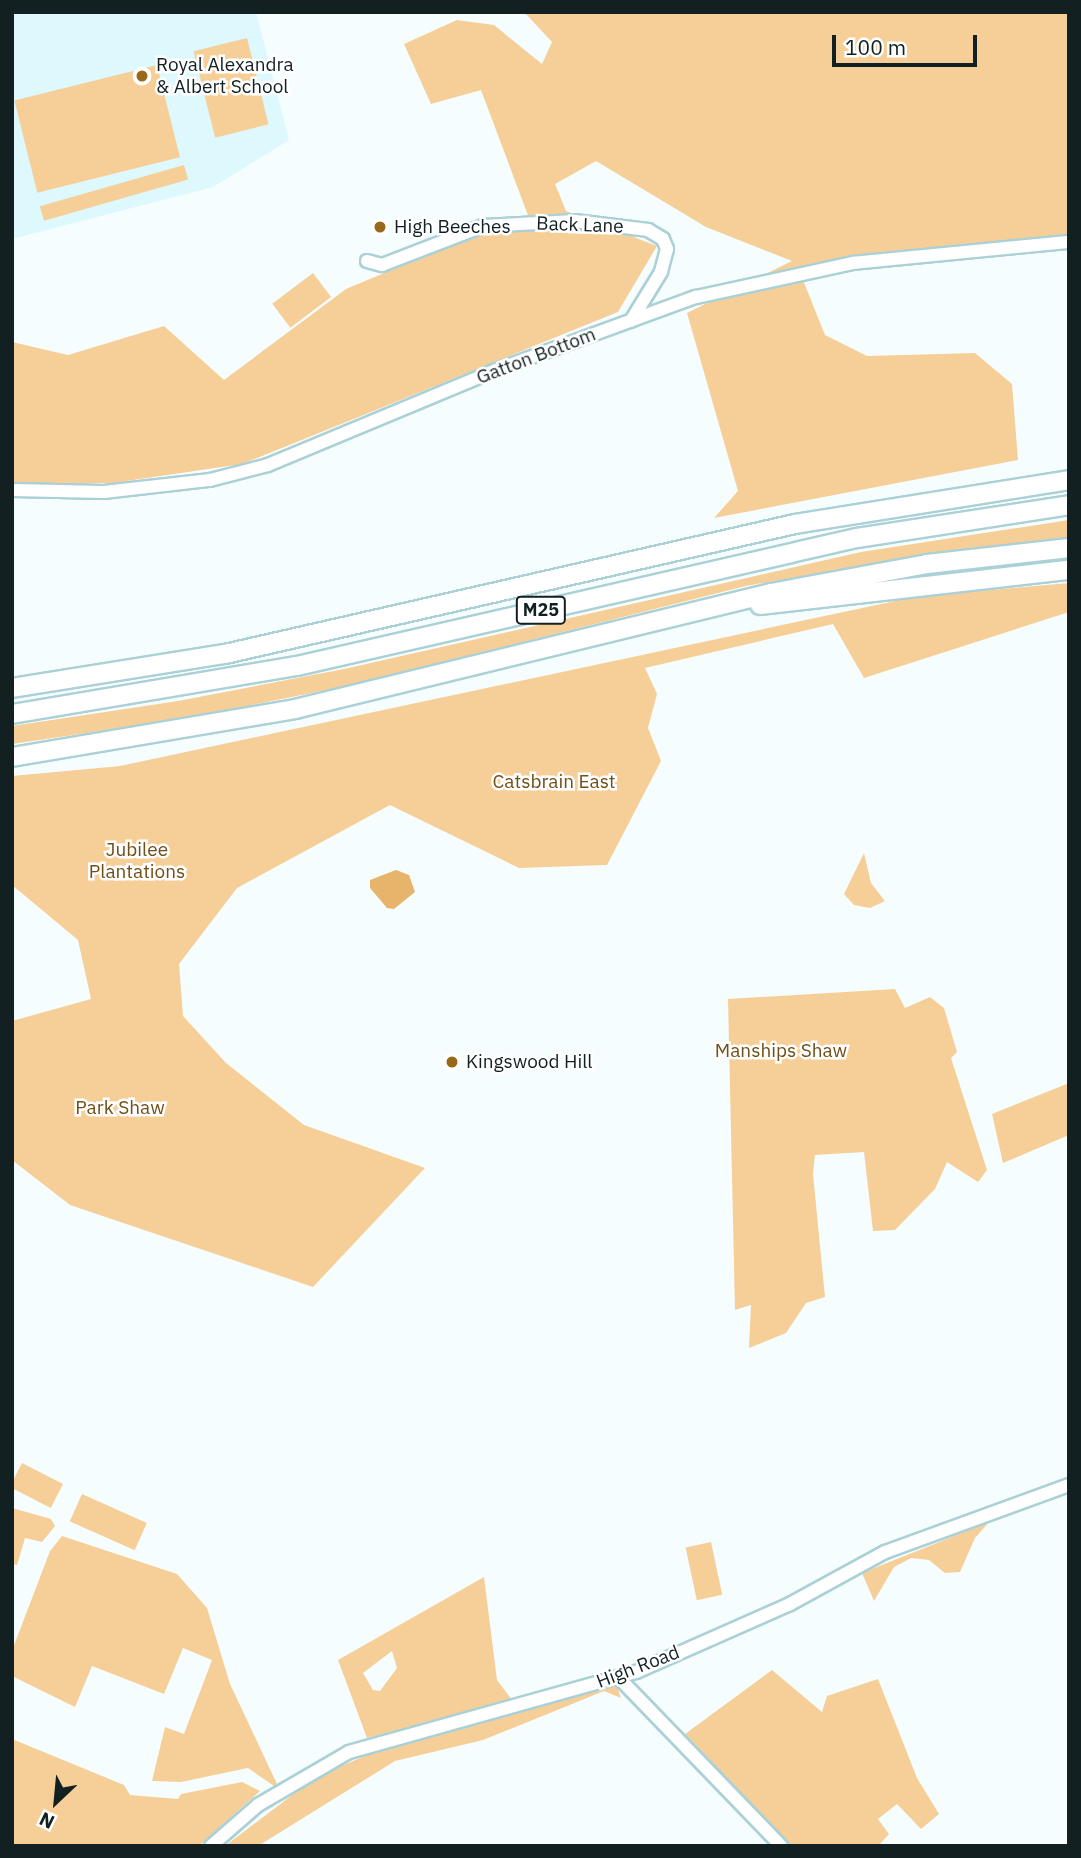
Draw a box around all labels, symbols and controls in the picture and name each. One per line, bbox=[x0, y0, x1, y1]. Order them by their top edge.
scale bar bbox=[836, 21, 981, 65]
text: 100 m bbox=[845, 33, 906, 61]
place label: Royal Alexandra & Albert School bbox=[156, 54, 294, 98]
marker: Royal Alexandra & Albert School bbox=[134, 68, 150, 84]
street label: Back Lane bbox=[536, 212, 624, 238]
place label: High Beeches bbox=[394, 216, 511, 238]
marker: High Beeches bbox=[372, 219, 388, 235]
street label: Gatton Bottom bbox=[473, 323, 599, 389]
road number: M25 bbox=[515, 596, 567, 624]
park label: Catsbrain East bbox=[493, 771, 615, 793]
park label: Jubilee Plantations bbox=[89, 839, 185, 883]
park label: Manships Shaw bbox=[715, 1040, 847, 1062]
place label: Kingswood Hill bbox=[466, 1051, 592, 1073]
marker: Kingswood Hill bbox=[444, 1054, 460, 1070]
park label: Park Shaw bbox=[75, 1097, 165, 1119]
street label: High Road bbox=[593, 1641, 683, 1693]
north arrow bbox=[21, 1767, 91, 1837]
text: N bbox=[35, 1807, 58, 1835]

